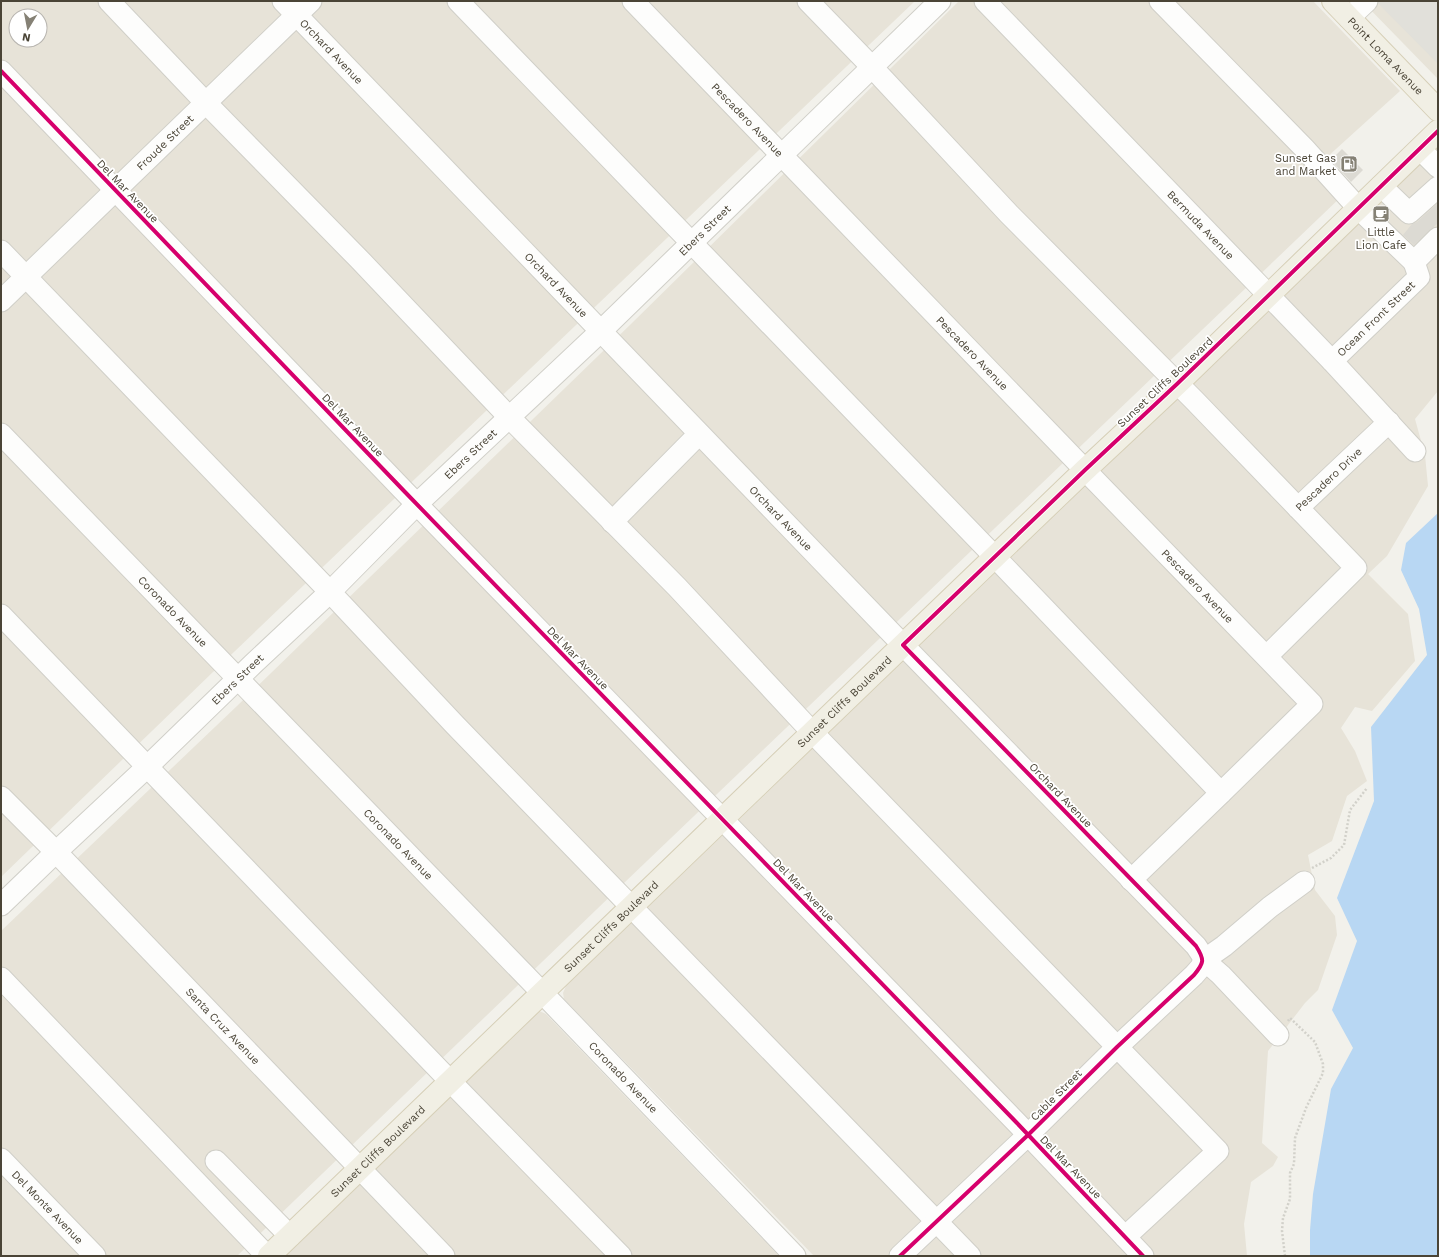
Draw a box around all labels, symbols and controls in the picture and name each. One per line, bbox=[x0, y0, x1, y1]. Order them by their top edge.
north arrow bbox=[8, 8, 48, 48]
street label: Point Loma Avenue bbox=[1345, 14, 1426, 98]
street label: Orchard Avenue bbox=[297, 17, 365, 87]
text: N bbox=[21, 30, 31, 44]
street label: Pescadero Avenue bbox=[709, 80, 786, 160]
street label: Froude Street bbox=[134, 112, 197, 173]
place label: Sunset Gas and Market bbox=[1275, 152, 1336, 178]
fuel station icon: Sunset Gas and Market bbox=[1339, 154, 1359, 174]
street label: Del Mar Avenue bbox=[94, 157, 161, 226]
street label: Bermuda Avenue bbox=[1164, 188, 1237, 262]
street label: Ebers Street bbox=[676, 202, 734, 259]
cafe icon: Little Lion Cafe bbox=[1371, 204, 1391, 224]
place label: Little Lion Cafe bbox=[1356, 226, 1406, 252]
street label: Orchard Avenue bbox=[522, 250, 590, 320]
street label: Ocean Front Street bbox=[1335, 278, 1418, 359]
street label: Pescadero Avenue bbox=[933, 314, 1011, 393]
street label: Sunset Cliffs Boulevard bbox=[1115, 335, 1216, 430]
street label: Del Mar Avenue bbox=[319, 391, 386, 460]
street label: Ebers Street bbox=[442, 426, 500, 482]
street label: Pescadero Drive bbox=[1293, 445, 1365, 514]
street label: Orchard Avenue bbox=[746, 483, 815, 554]
street label: Pescadero Avenue bbox=[1159, 547, 1236, 626]
street label: Coronado Avenue bbox=[135, 574, 210, 650]
street label: Del Mar Avenue bbox=[544, 624, 611, 693]
street label: Ebers Street bbox=[209, 651, 267, 708]
street label: Sunset Cliffs Boulevard bbox=[795, 653, 895, 750]
street label: Orchard Avenue bbox=[1026, 760, 1095, 830]
street label: Coronado Avenue bbox=[361, 806, 435, 883]
street label: Del Mar Avenue bbox=[770, 856, 837, 925]
street label: Sunset Cliffs Boulevard bbox=[561, 878, 661, 975]
street label: Santa Cruz Avenue bbox=[183, 985, 262, 1067]
street label: Coronado Avenue bbox=[586, 1039, 660, 1116]
street label: Cable Street bbox=[1028, 1067, 1085, 1124]
street label: Sunset Cliffs Boulevard bbox=[328, 1103, 428, 1200]
street label: Del Mar Avenue bbox=[1037, 1133, 1104, 1202]
street label: Del Monte Avenue bbox=[9, 1168, 86, 1247]

